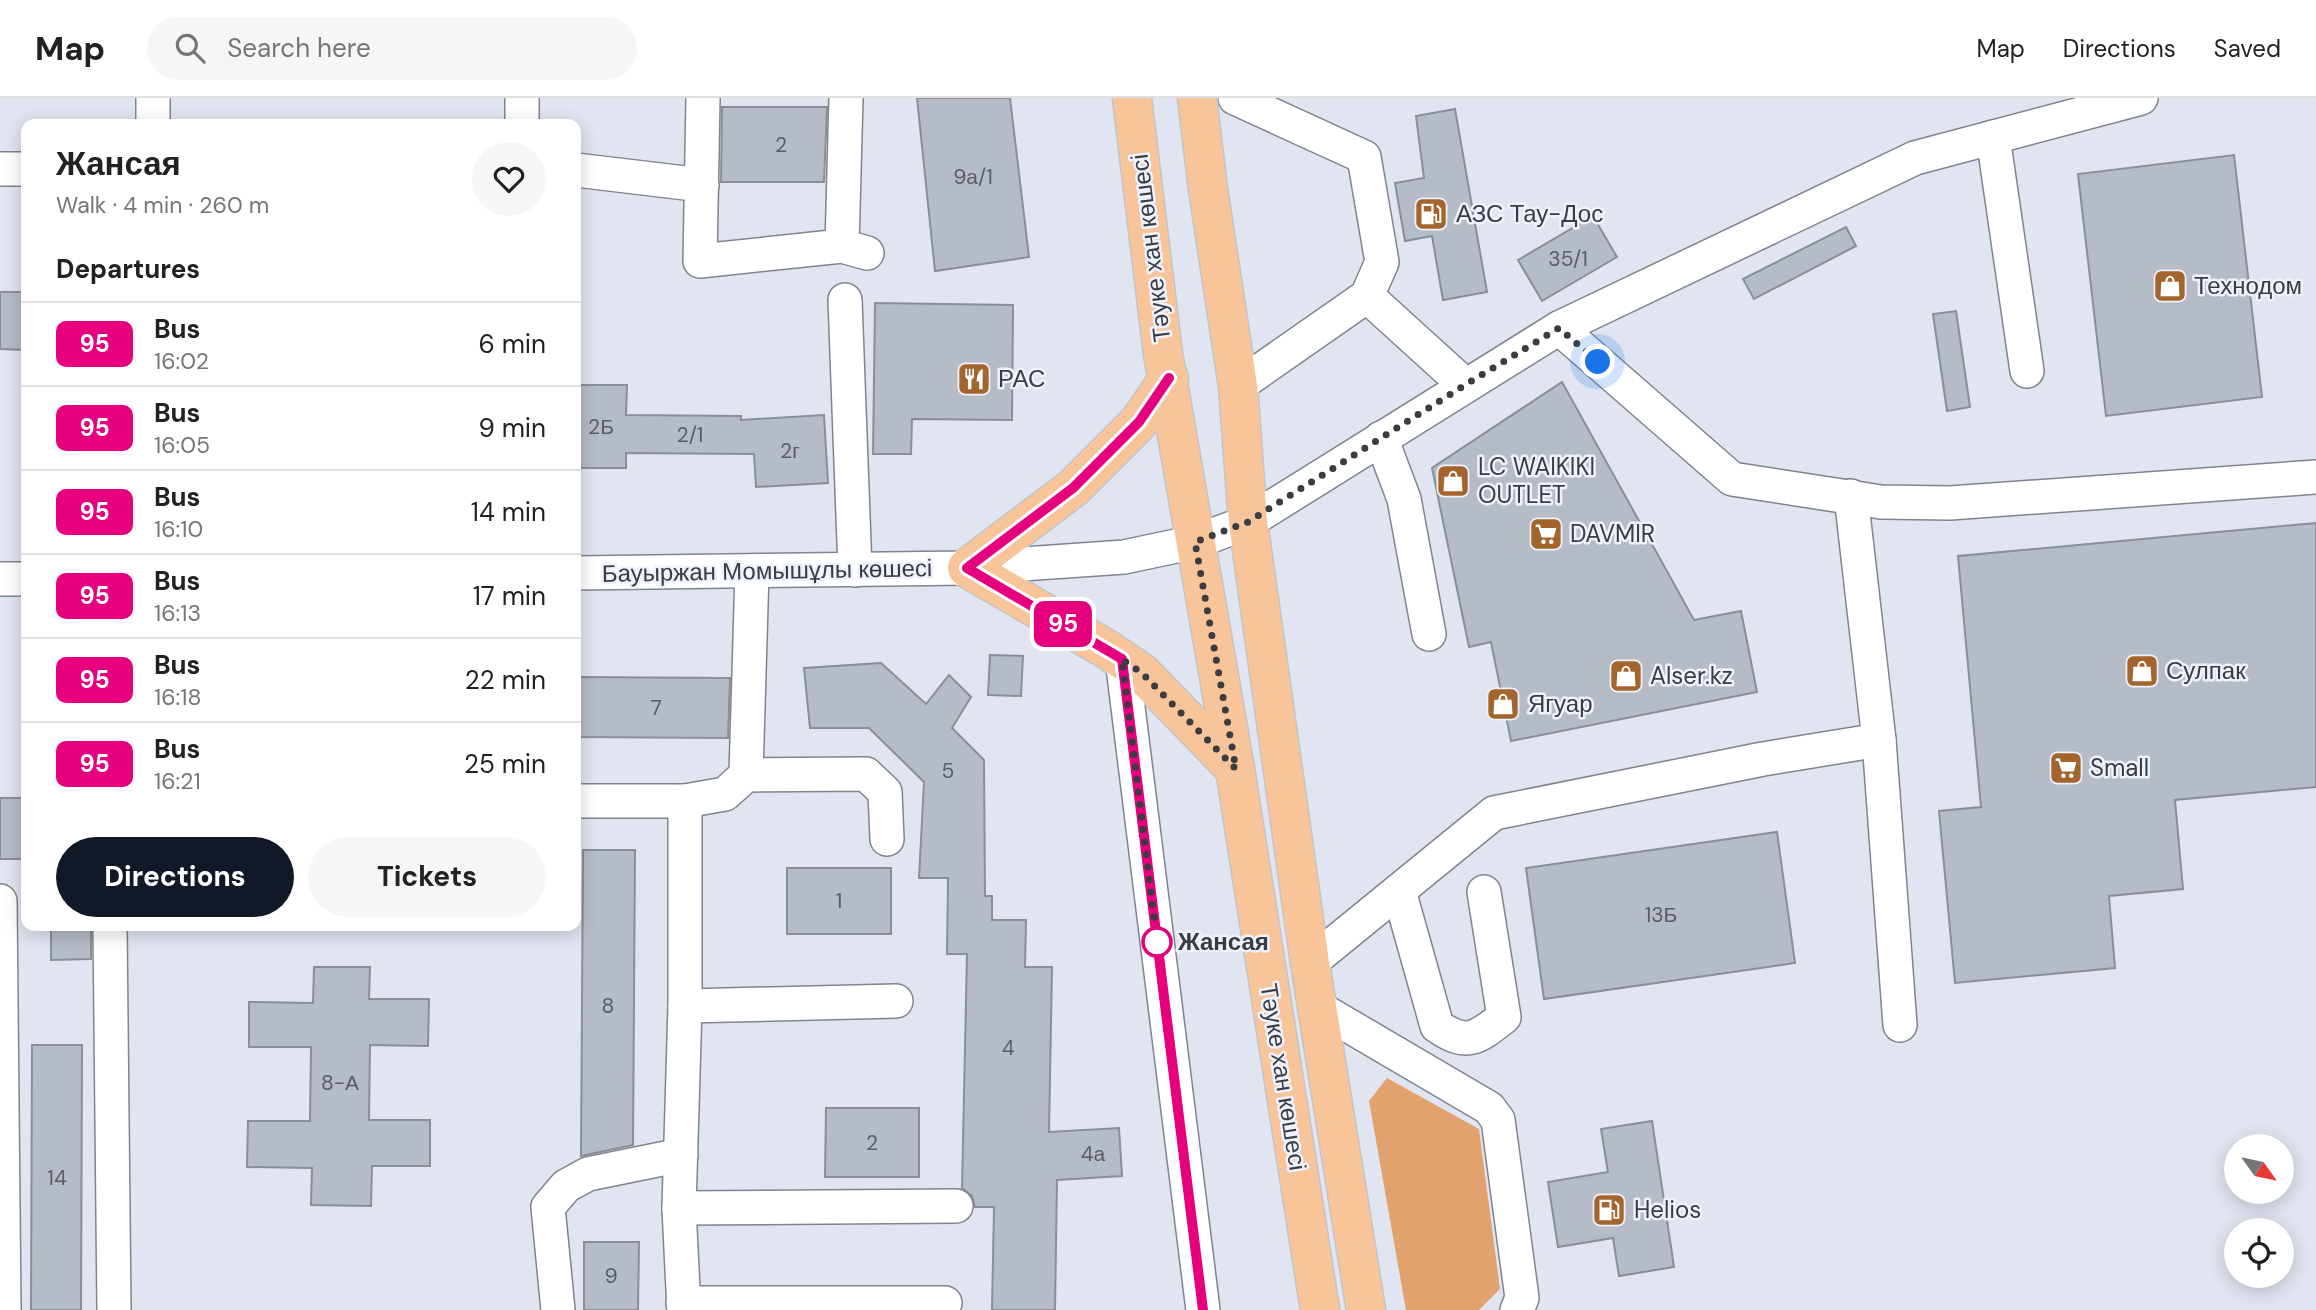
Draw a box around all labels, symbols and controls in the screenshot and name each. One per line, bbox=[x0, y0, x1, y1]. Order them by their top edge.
search box bbox=[147, 17, 637, 80]
text: Map bbox=[35, 27, 105, 70]
icon: search bbox=[171, 29, 209, 67]
text: Search here bbox=[227, 31, 371, 65]
text: Map bbox=[1977, 33, 2025, 64]
text: Directions bbox=[2063, 33, 2176, 64]
text: Saved bbox=[2214, 33, 2281, 64]
house number: 2 bbox=[775, 131, 787, 159]
text: Жансая bbox=[56, 142, 181, 185]
button: heart bbox=[472, 142, 546, 216]
street label: Тәуке хан көшесі bbox=[1124, 152, 1177, 344]
house number: 9а/1 bbox=[953, 163, 993, 191]
text: Walk · 4 min · 260 m bbox=[56, 190, 269, 220]
fuel station icon: АЗС Тау-Дос bbox=[1412, 195, 1450, 233]
place label: АЗС Тау-Дос bbox=[1456, 198, 1603, 229]
house number: 35/1 bbox=[1548, 245, 1588, 273]
text: Departures bbox=[56, 252, 200, 286]
shop icon: Технодом bbox=[2151, 267, 2189, 305]
place label: Технодом bbox=[2194, 270, 2302, 301]
text: Bus bbox=[154, 312, 200, 346]
text: 6 min bbox=[478, 327, 546, 361]
text: 95 bbox=[79, 328, 110, 359]
your location bbox=[1580, 344, 1615, 379]
text: 16:02 bbox=[154, 346, 209, 376]
restaurant icon: РАС bbox=[955, 360, 993, 398]
place label: РАС bbox=[998, 363, 1045, 394]
text: Bus bbox=[154, 396, 200, 430]
text: 9 min bbox=[478, 411, 546, 445]
text: 95 bbox=[79, 412, 110, 443]
house number: 2Б bbox=[588, 413, 614, 441]
house number: 2/1 bbox=[677, 421, 703, 449]
text: 16:05 bbox=[154, 430, 210, 460]
house number: 2г bbox=[780, 437, 800, 465]
place label: LC WAIKIKI OUTLET bbox=[1478, 451, 1595, 510]
shop icon: LC WAIKIKI OUTLET bbox=[1434, 462, 1472, 500]
text: Bus bbox=[154, 480, 200, 514]
text: 14 min bbox=[471, 495, 546, 529]
text: 95 bbox=[79, 496, 110, 527]
text: 16:10 bbox=[154, 514, 203, 544]
supermarket icon: DAVMIR bbox=[1527, 515, 1565, 553]
place label: DAVMIR bbox=[1570, 518, 1655, 549]
street label: Бауыржан Момышұлы көшесі bbox=[601, 552, 932, 589]
text: Bus bbox=[154, 564, 200, 598]
text: 17 min bbox=[473, 579, 546, 613]
text: 95 bbox=[79, 580, 110, 611]
text: 16:13 bbox=[154, 598, 201, 628]
line badge: 95 bbox=[1032, 601, 1094, 647]
text: 95 bbox=[1048, 608, 1078, 639]
text: Bus bbox=[154, 648, 200, 682]
shop icon: Сулпак bbox=[2123, 652, 2161, 690]
place label: Сулпак bbox=[2166, 655, 2246, 686]
shop icon: Alser.kz bbox=[1607, 657, 1645, 695]
place label: Alser.kz bbox=[1650, 660, 1733, 691]
text: 22 min bbox=[465, 663, 546, 697]
text: 95 bbox=[79, 664, 110, 695]
text: 16:18 bbox=[154, 682, 201, 712]
shop icon: Ягуар bbox=[1484, 685, 1522, 723]
place label: Ягуар bbox=[1528, 688, 1593, 719]
house number: 7 bbox=[650, 694, 662, 722]
text: Bus bbox=[154, 732, 200, 766]
text: 25 min bbox=[464, 747, 546, 781]
text: 95 bbox=[79, 748, 110, 779]
supermarket icon: Small bbox=[2047, 749, 2085, 787]
place label: Small bbox=[2090, 752, 2149, 783]
house number: 5 bbox=[942, 757, 954, 785]
text: 16:21 bbox=[154, 766, 201, 796]
button: Directions bbox=[56, 837, 294, 917]
button: Tickets bbox=[308, 837, 546, 917]
house number: 1 bbox=[836, 887, 842, 915]
house number: 13Б bbox=[1645, 901, 1677, 929]
place label: Жансая bbox=[1177, 926, 1269, 957]
marker: Жансая bbox=[1142, 927, 1172, 957]
street label: Тәуке хан көшесі bbox=[1253, 981, 1314, 1173]
house number: 8 bbox=[602, 992, 614, 1020]
house number: 4 bbox=[1002, 1034, 1015, 1062]
house number: 8-А bbox=[321, 1069, 359, 1097]
house number: 2 bbox=[866, 1129, 878, 1157]
north arrow bbox=[2224, 1134, 2294, 1204]
map controls bbox=[2224, 1134, 2294, 1288]
house number: 4а bbox=[1081, 1140, 1106, 1168]
house number: 14 bbox=[47, 1164, 67, 1192]
fuel station icon: Helios bbox=[1590, 1191, 1628, 1229]
place label: Helios bbox=[1634, 1194, 1701, 1225]
button: locate bbox=[2224, 1218, 2294, 1288]
house number: 9 bbox=[604, 1262, 618, 1290]

